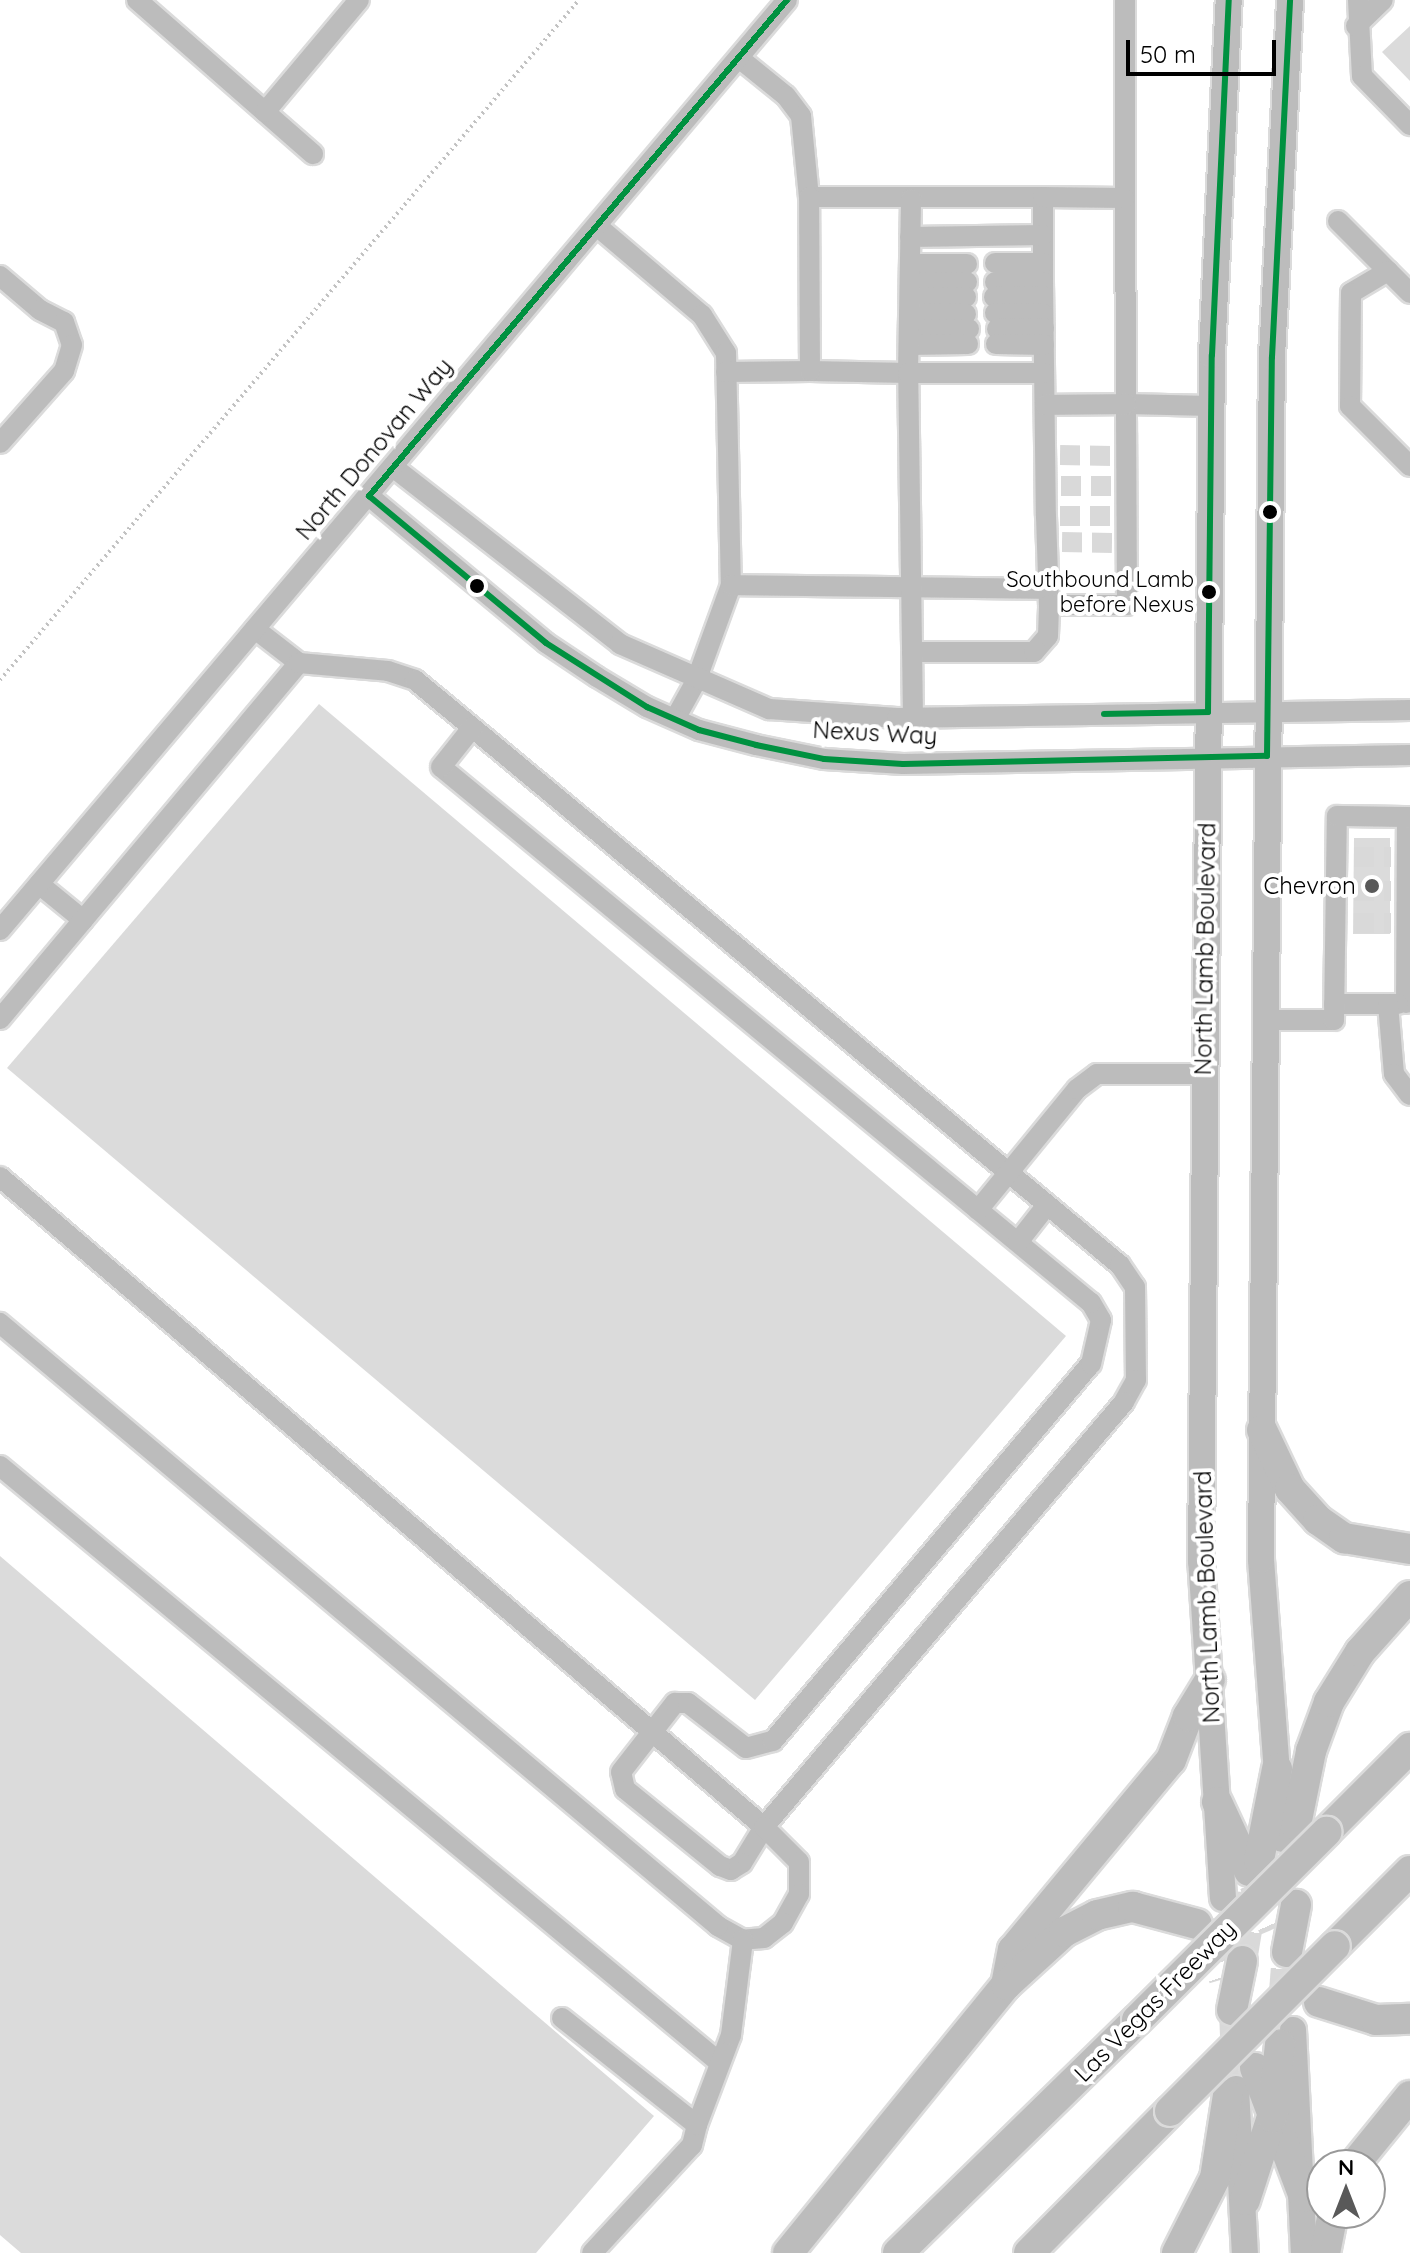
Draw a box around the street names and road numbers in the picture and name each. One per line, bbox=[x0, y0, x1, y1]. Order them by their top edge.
street label: North Donovan Way bbox=[290, 352, 458, 546]
street label: Nexus Way bbox=[812, 715, 938, 751]
street label: North Lamb Boulevard bbox=[1188, 822, 1222, 1076]
street label: North Lamb Boulevard bbox=[1188, 1470, 1226, 1724]
street label: Las Vegas Freeway bbox=[1068, 1914, 1242, 2088]

